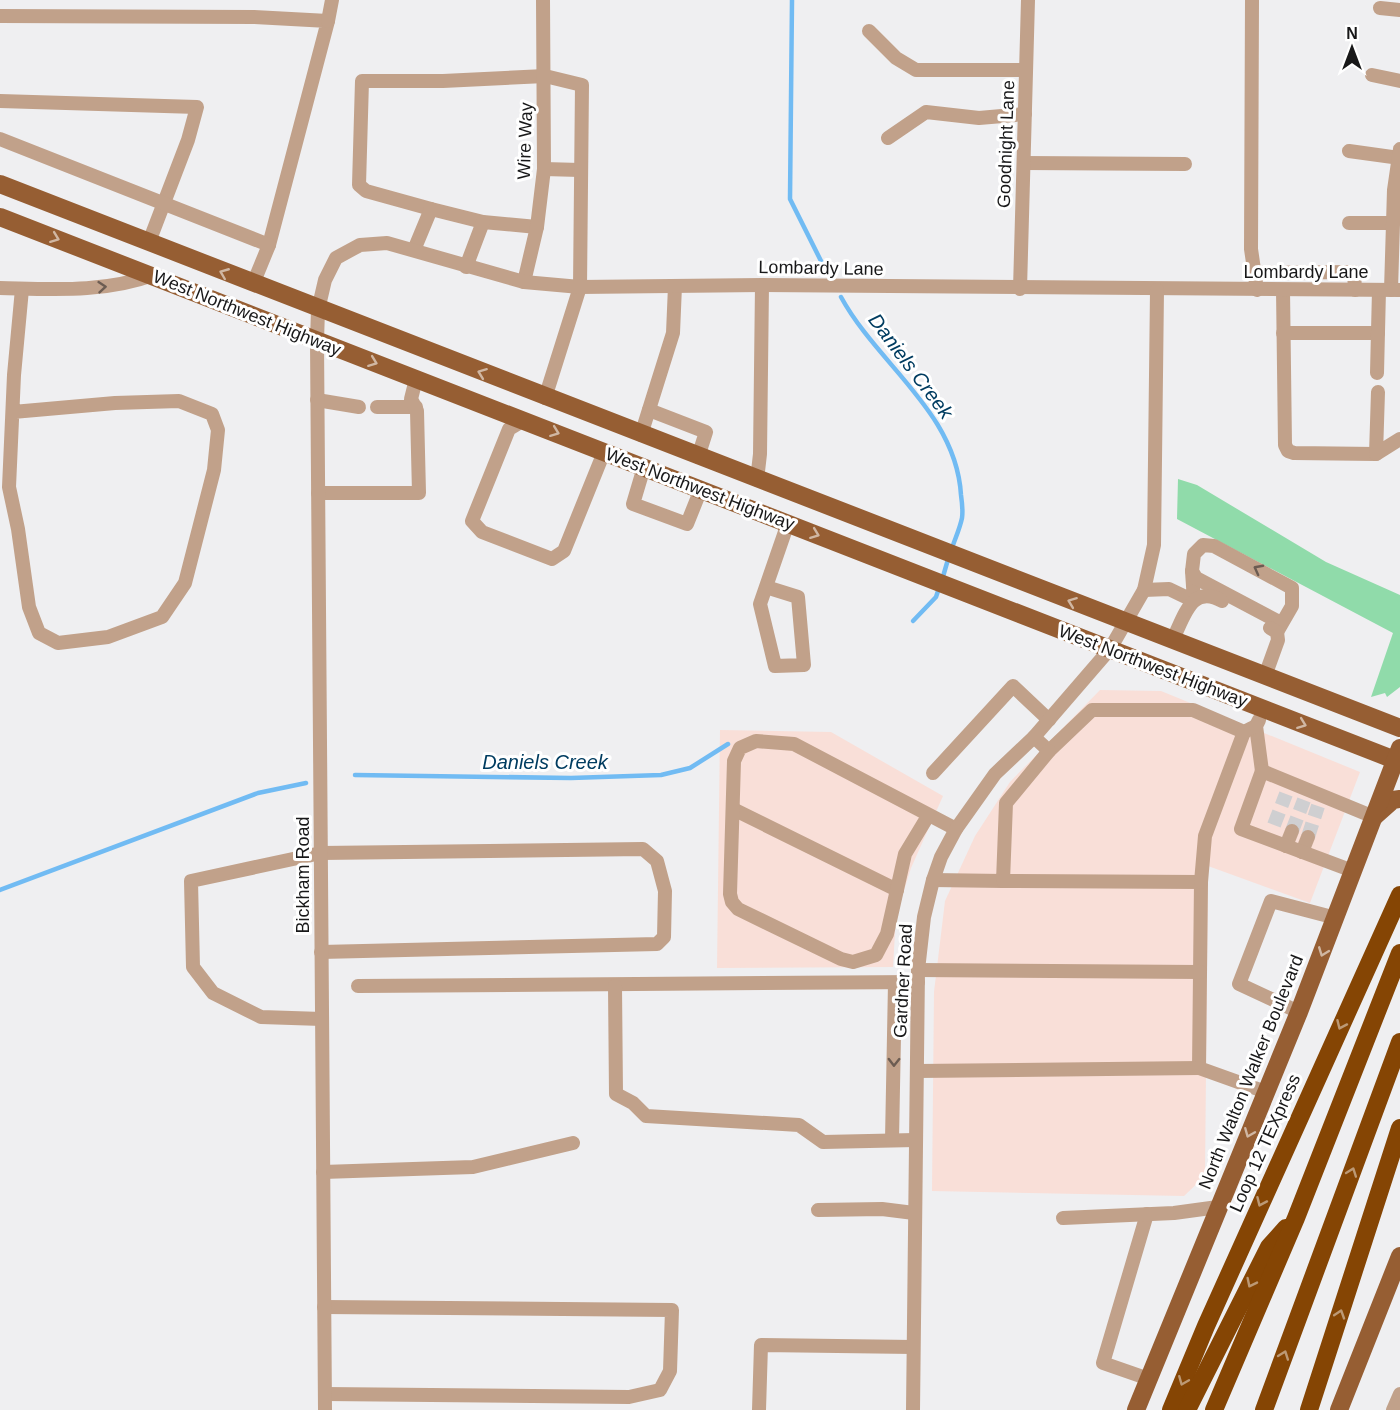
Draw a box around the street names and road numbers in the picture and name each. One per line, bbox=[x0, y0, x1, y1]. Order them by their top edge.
street label: Goodnight Lane bbox=[994, 80, 1018, 208]
street label: Wire Way bbox=[514, 102, 536, 180]
street label: Lombardy Lane bbox=[758, 257, 884, 279]
street label: Lombardy Lane bbox=[1243, 262, 1369, 282]
street label: West Northwest Highway bbox=[150, 266, 344, 360]
street label: West Northwest Highway bbox=[603, 444, 797, 534]
street label: West Northwest Highway bbox=[1056, 621, 1250, 711]
street label: Bickham Road bbox=[293, 816, 313, 934]
street label: Gardner Road bbox=[890, 924, 916, 1038]
street label: North Walton Walker Boulevard bbox=[1195, 952, 1307, 1192]
street label: Loop 12 TEXpress bbox=[1226, 1071, 1304, 1215]

